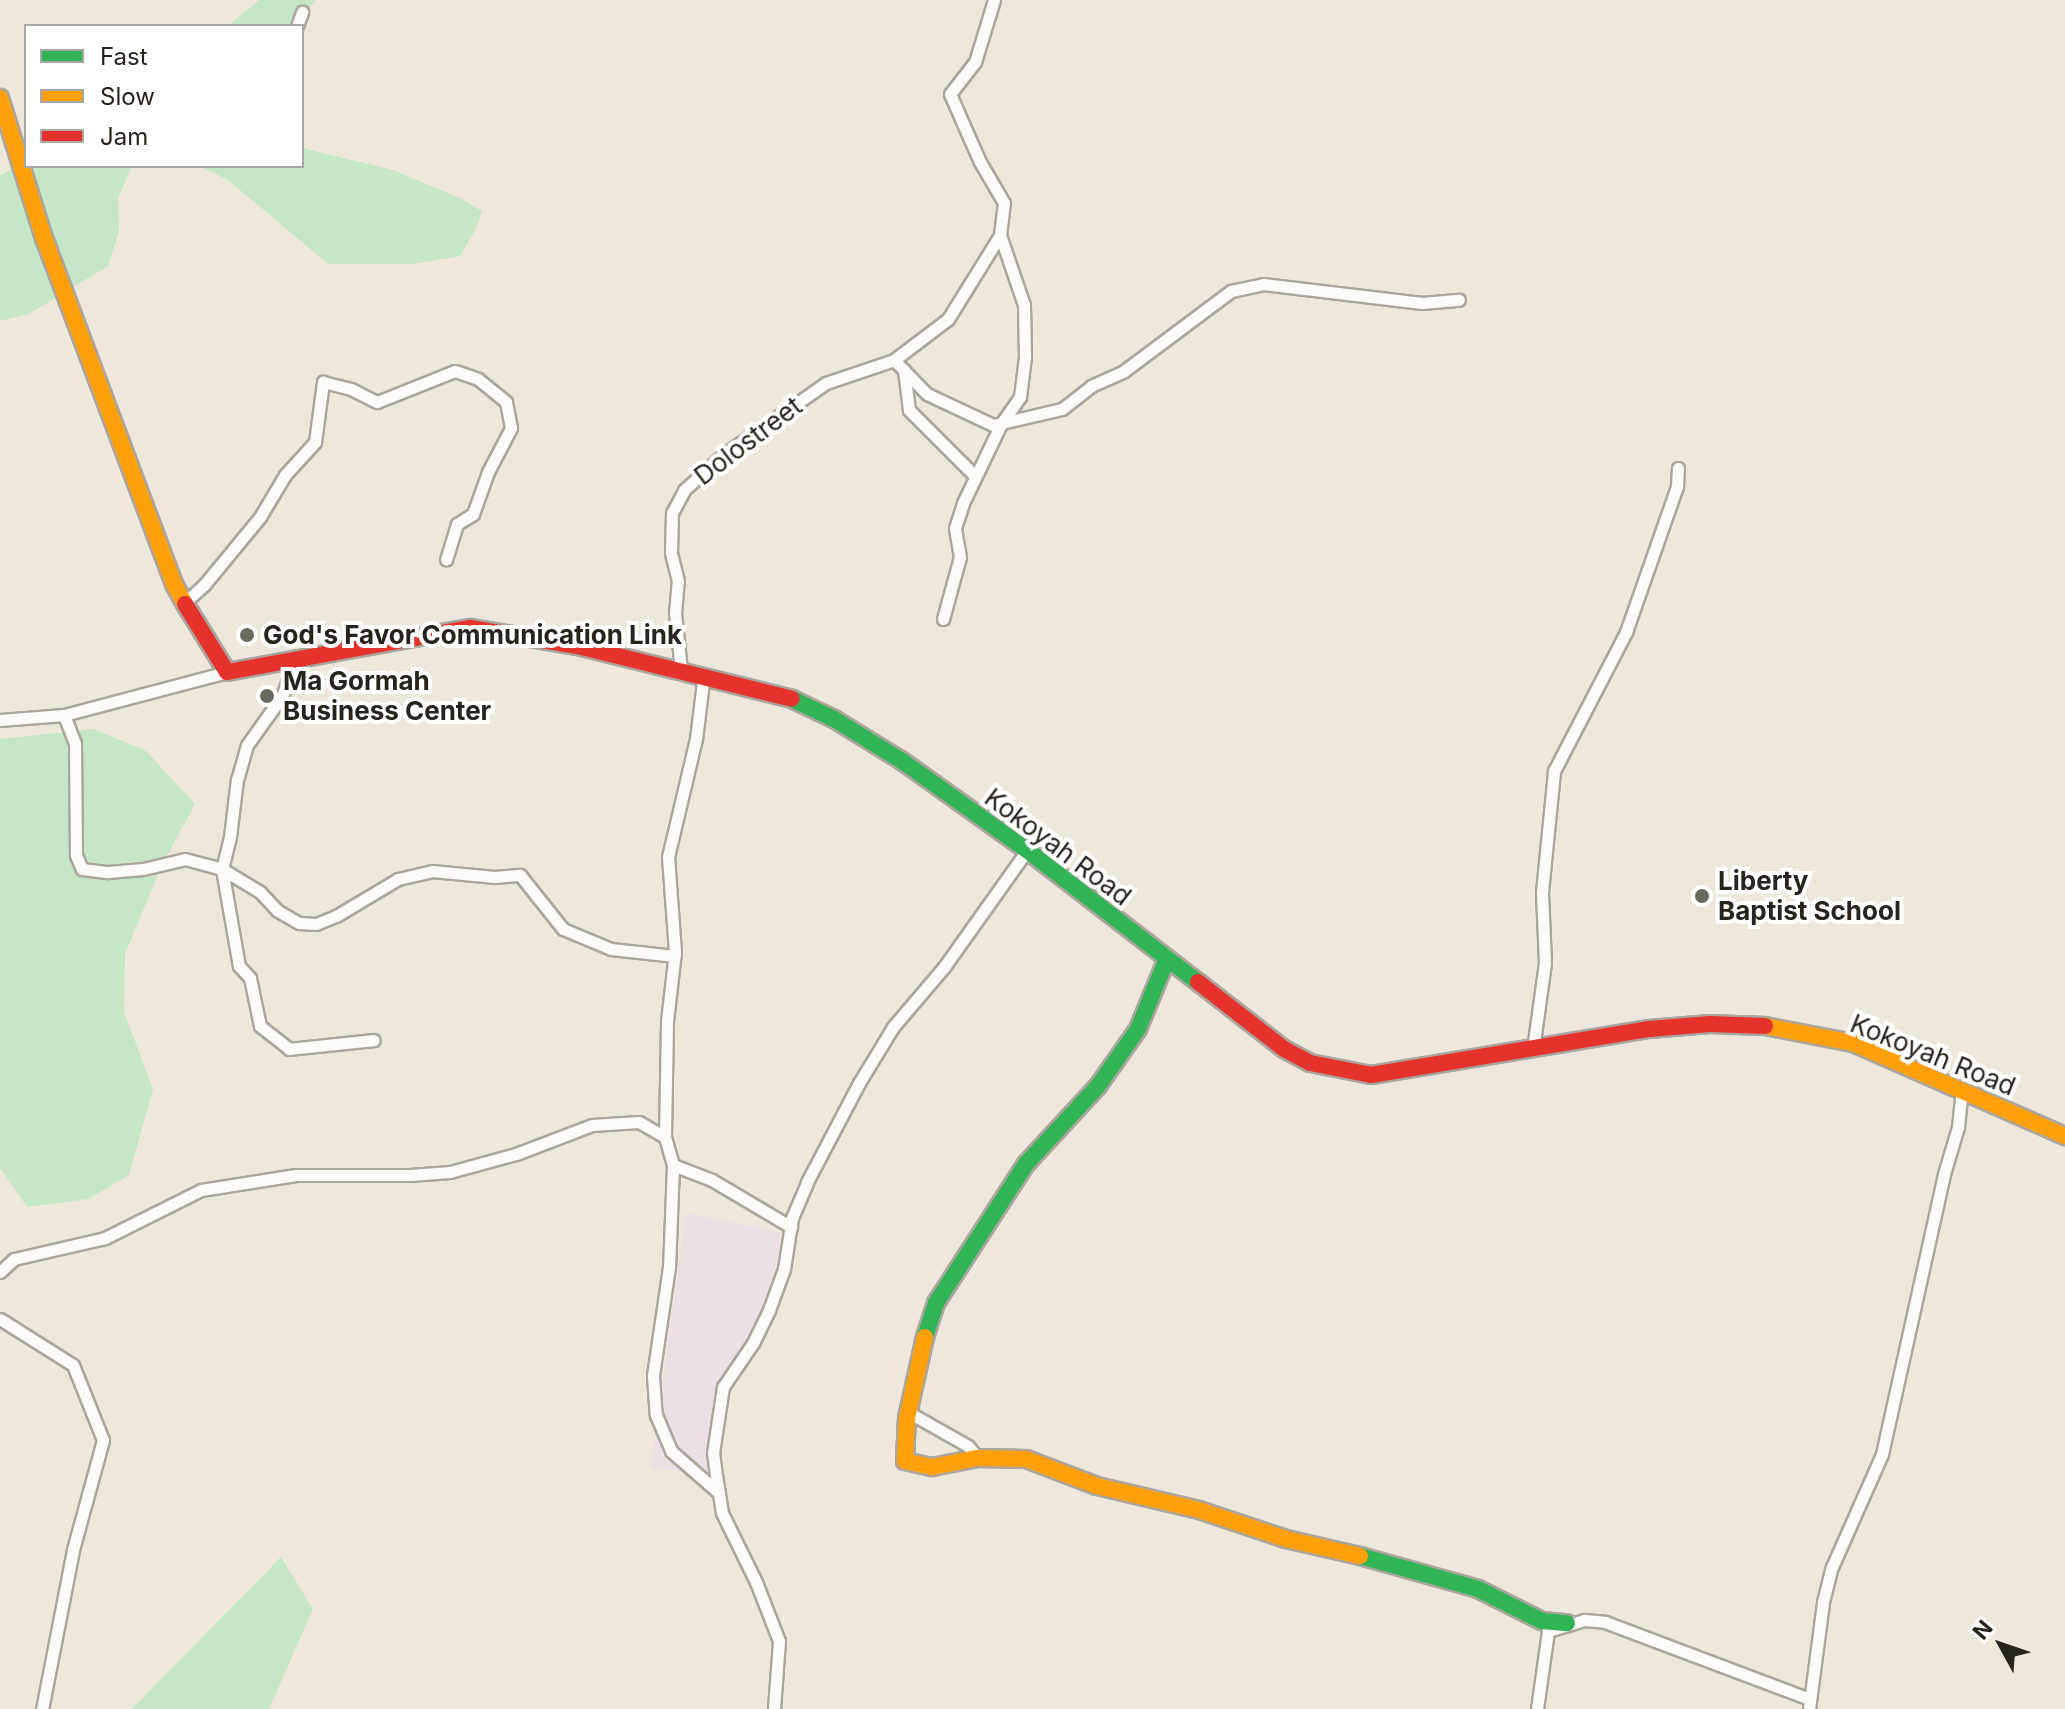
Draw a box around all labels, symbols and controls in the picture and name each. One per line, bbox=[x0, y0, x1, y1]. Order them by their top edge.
legend bbox=[24, 24, 304, 168]
text: Fast bbox=[100, 42, 148, 71]
text: Slow bbox=[100, 82, 155, 111]
text: Jam bbox=[100, 122, 148, 151]
street label: Dolostreet bbox=[688, 390, 808, 492]
place label: God's Favor Communication Link bbox=[263, 619, 682, 651]
marker: God's Favor Communication Link bbox=[238, 626, 256, 644]
place label: Ma Gormah Business Center bbox=[283, 665, 491, 726]
marker: Ma Gormah Business Center bbox=[258, 687, 276, 705]
street label: Kokoyah Road bbox=[979, 782, 1137, 912]
place label: Liberty Baptist School bbox=[1718, 865, 1901, 926]
marker: Liberty Baptist School bbox=[1693, 887, 1711, 905]
street label: Kokoyah Road bbox=[1846, 1008, 2020, 1102]
north arrow bbox=[1961, 1605, 2041, 1685]
text: N bbox=[1967, 1615, 1998, 1644]

